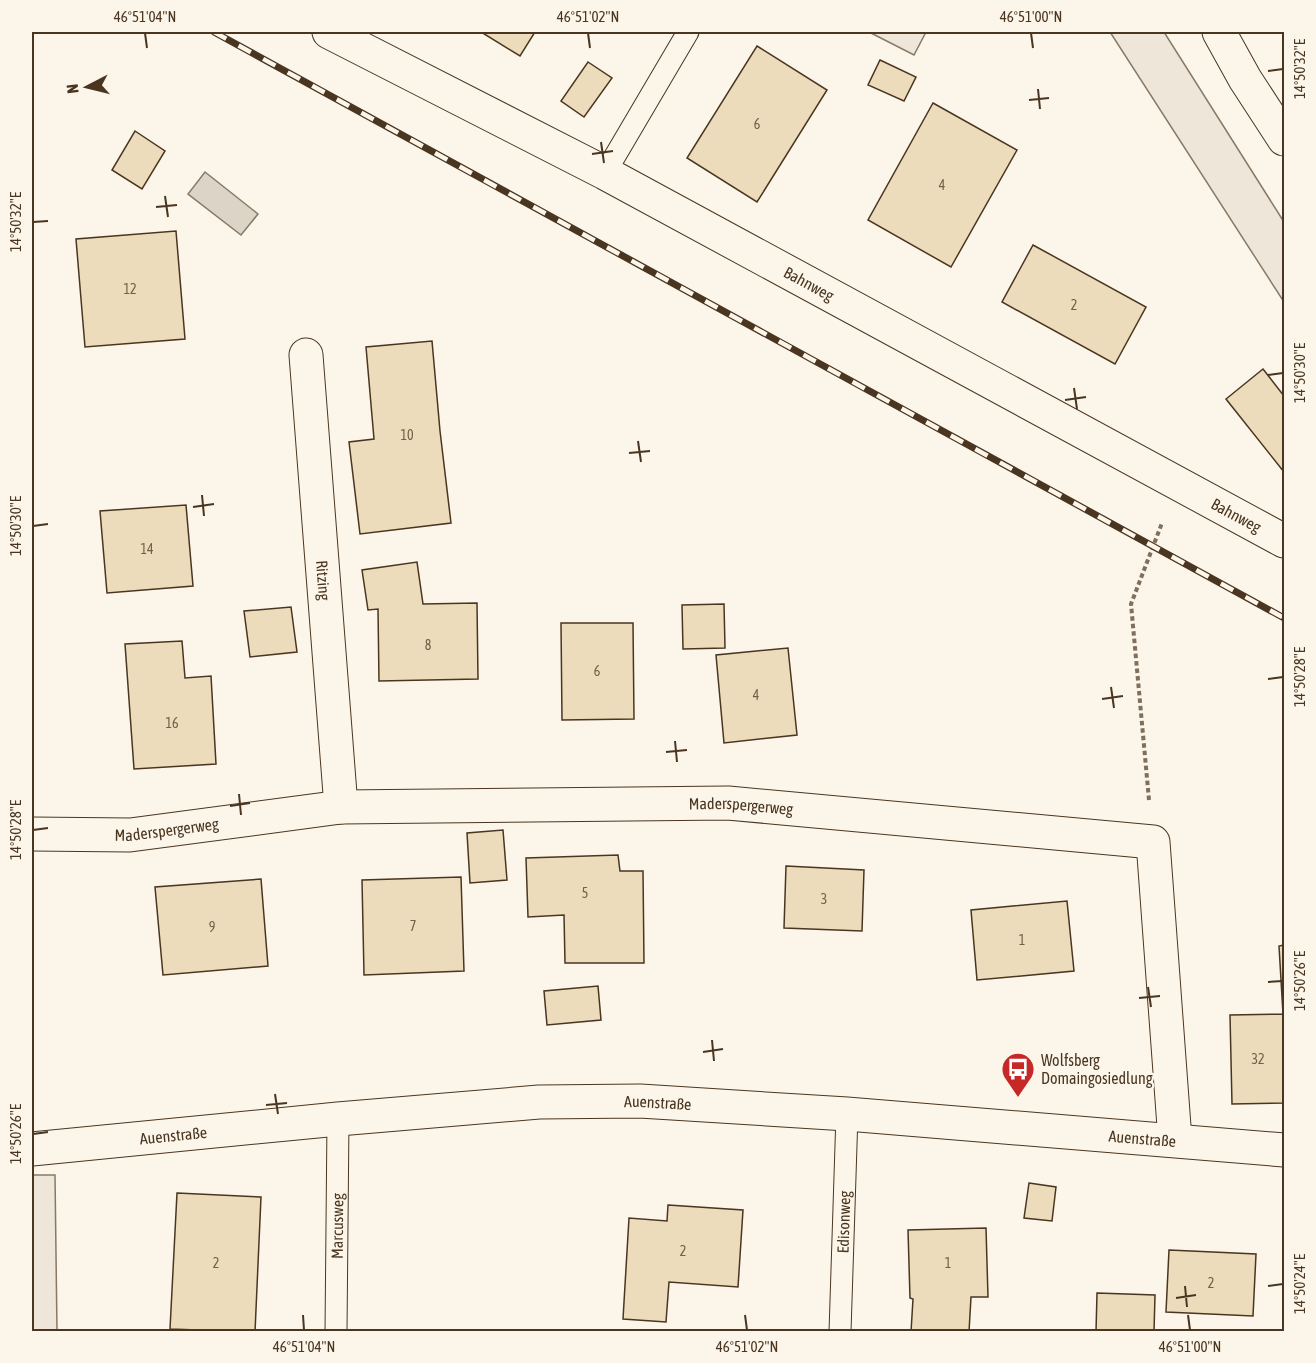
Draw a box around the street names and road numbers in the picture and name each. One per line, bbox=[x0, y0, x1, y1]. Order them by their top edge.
street label: Bahnweg bbox=[781, 263, 837, 305]
street label: Bahnweg bbox=[1208, 494, 1264, 537]
street label: Ritzing bbox=[313, 559, 334, 601]
street label: Maderspergerweg bbox=[689, 794, 794, 819]
street label: Maderspergerweg bbox=[115, 814, 220, 844]
street label: Auenstraße bbox=[624, 1092, 692, 1113]
street label: Auenstraße bbox=[139, 1123, 208, 1147]
street label: Auenstraße bbox=[1108, 1127, 1177, 1150]
street label: Edisonweg bbox=[834, 1190, 855, 1254]
street label: Marcusweg bbox=[328, 1193, 347, 1259]

